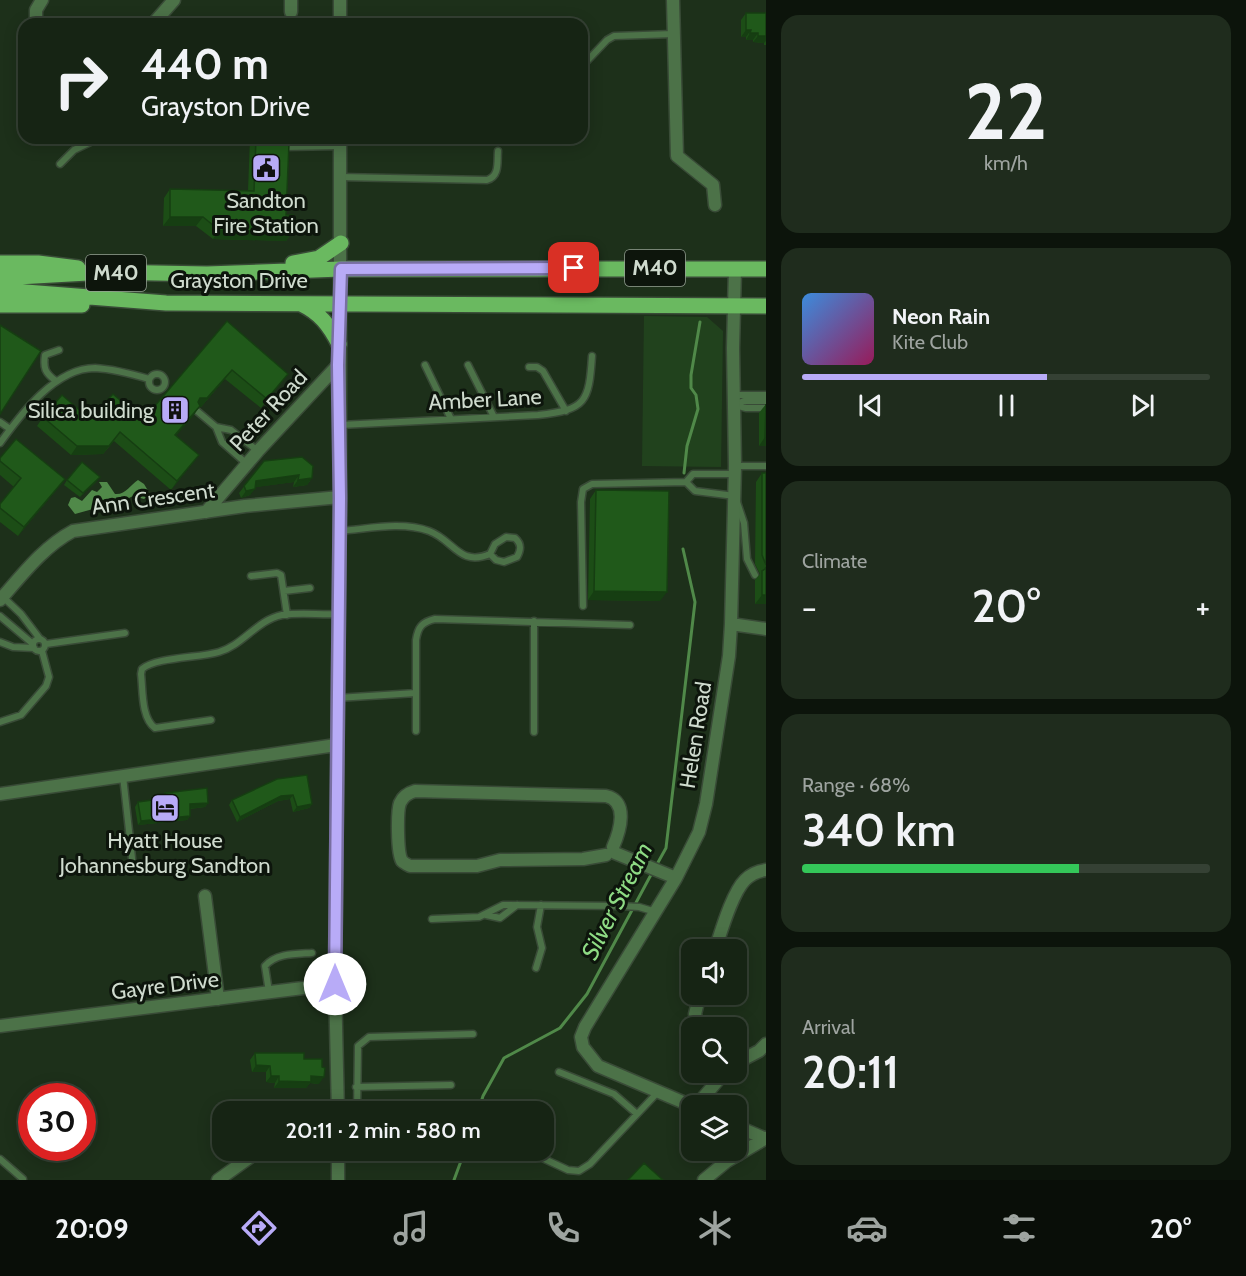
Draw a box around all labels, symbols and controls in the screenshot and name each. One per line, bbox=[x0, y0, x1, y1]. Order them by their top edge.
text: 440 m bbox=[141, 38, 269, 90]
icon: right bbox=[42, 42, 120, 120]
text: 22 bbox=[965, 64, 1047, 159]
text: Grayston Drive bbox=[141, 90, 310, 123]
text: km/h bbox=[984, 151, 1028, 175]
public building icon: Sandton Fire Station bbox=[250, 152, 282, 184]
place label: Sandton Fire Station bbox=[213, 187, 319, 239]
pin bbox=[548, 242, 599, 293]
road number: M40 bbox=[625, 250, 685, 286]
icon: arrive bbox=[557, 251, 590, 284]
road number: M40 bbox=[86, 255, 146, 291]
street label: Grayston Drive bbox=[170, 267, 308, 294]
text: Neon Rain bbox=[892, 303, 990, 330]
text: Kite Club bbox=[892, 330, 968, 354]
street label: Peter Road bbox=[224, 364, 313, 457]
street label: Amber Lane bbox=[428, 383, 542, 416]
icon: previous bbox=[854, 389, 887, 422]
icon: pause bbox=[990, 389, 1023, 422]
icon: next bbox=[1126, 389, 1159, 422]
building icon: Silica building bbox=[159, 394, 191, 426]
place label: Silica building bbox=[28, 397, 155, 424]
street label: Ann Crescent bbox=[90, 476, 217, 521]
text: Climate bbox=[802, 549, 867, 573]
text: 20° bbox=[972, 579, 1040, 633]
text: − bbox=[802, 587, 817, 627]
text: + bbox=[1195, 587, 1210, 627]
street label: Helen Road bbox=[674, 680, 717, 790]
text: Range · 68% bbox=[802, 773, 910, 797]
hotel icon: Hyatt House Johannesburg Sandton bbox=[149, 792, 181, 824]
text: 340 km bbox=[802, 803, 956, 857]
place label: Hyatt House Johannesburg Sandton bbox=[59, 827, 270, 879]
water label: Silver Stream bbox=[575, 837, 658, 964]
map controls bbox=[681, 939, 747, 1161]
button: sound bbox=[681, 939, 747, 1005]
position arrow bbox=[303, 952, 367, 1016]
street label: Gayre Drive bbox=[110, 966, 220, 1005]
text: Arrival bbox=[802, 1015, 855, 1039]
button: search bbox=[681, 1017, 747, 1083]
text: 20:11 bbox=[802, 1045, 899, 1099]
speed limit sign: 30 bbox=[18, 1083, 96, 1161]
button: layers bbox=[681, 1095, 747, 1161]
text: 20:11 · 2 min · 580 m bbox=[285, 1117, 481, 1144]
icon: directions bbox=[238, 1207, 280, 1249]
icon: music bbox=[390, 1207, 432, 1249]
icon: phone bbox=[542, 1207, 584, 1249]
icon: climate bbox=[694, 1207, 736, 1249]
icon: car bbox=[846, 1207, 888, 1249]
icon: filters bbox=[998, 1207, 1040, 1249]
text: 20:09 bbox=[55, 1212, 129, 1245]
text: 20° bbox=[1150, 1212, 1191, 1245]

